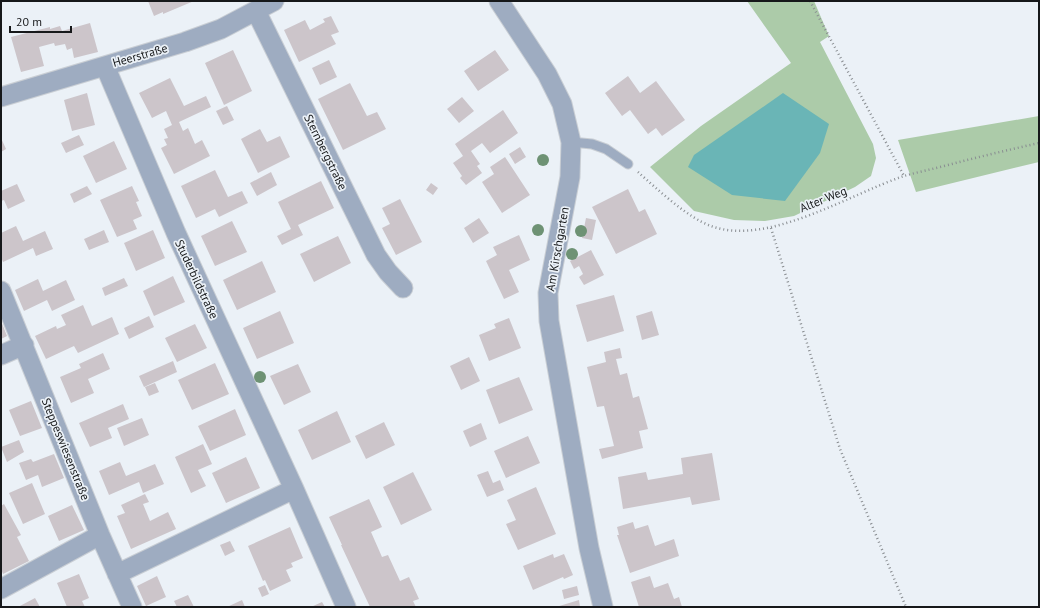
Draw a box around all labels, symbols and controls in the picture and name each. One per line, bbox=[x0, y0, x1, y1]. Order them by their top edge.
scale bar bbox=[10, 8, 71, 34]
text: 20 m bbox=[16, 14, 42, 29]
street label: Heerstraße bbox=[111, 40, 169, 70]
street label: Sternbergstraße bbox=[301, 112, 351, 192]
street label: Alter Weg bbox=[797, 183, 849, 215]
street label: Am Kirschgarten bbox=[542, 206, 572, 292]
street label: Studerbildstraße bbox=[172, 237, 222, 321]
street label: Steppeswiesenstraße bbox=[39, 396, 93, 502]

